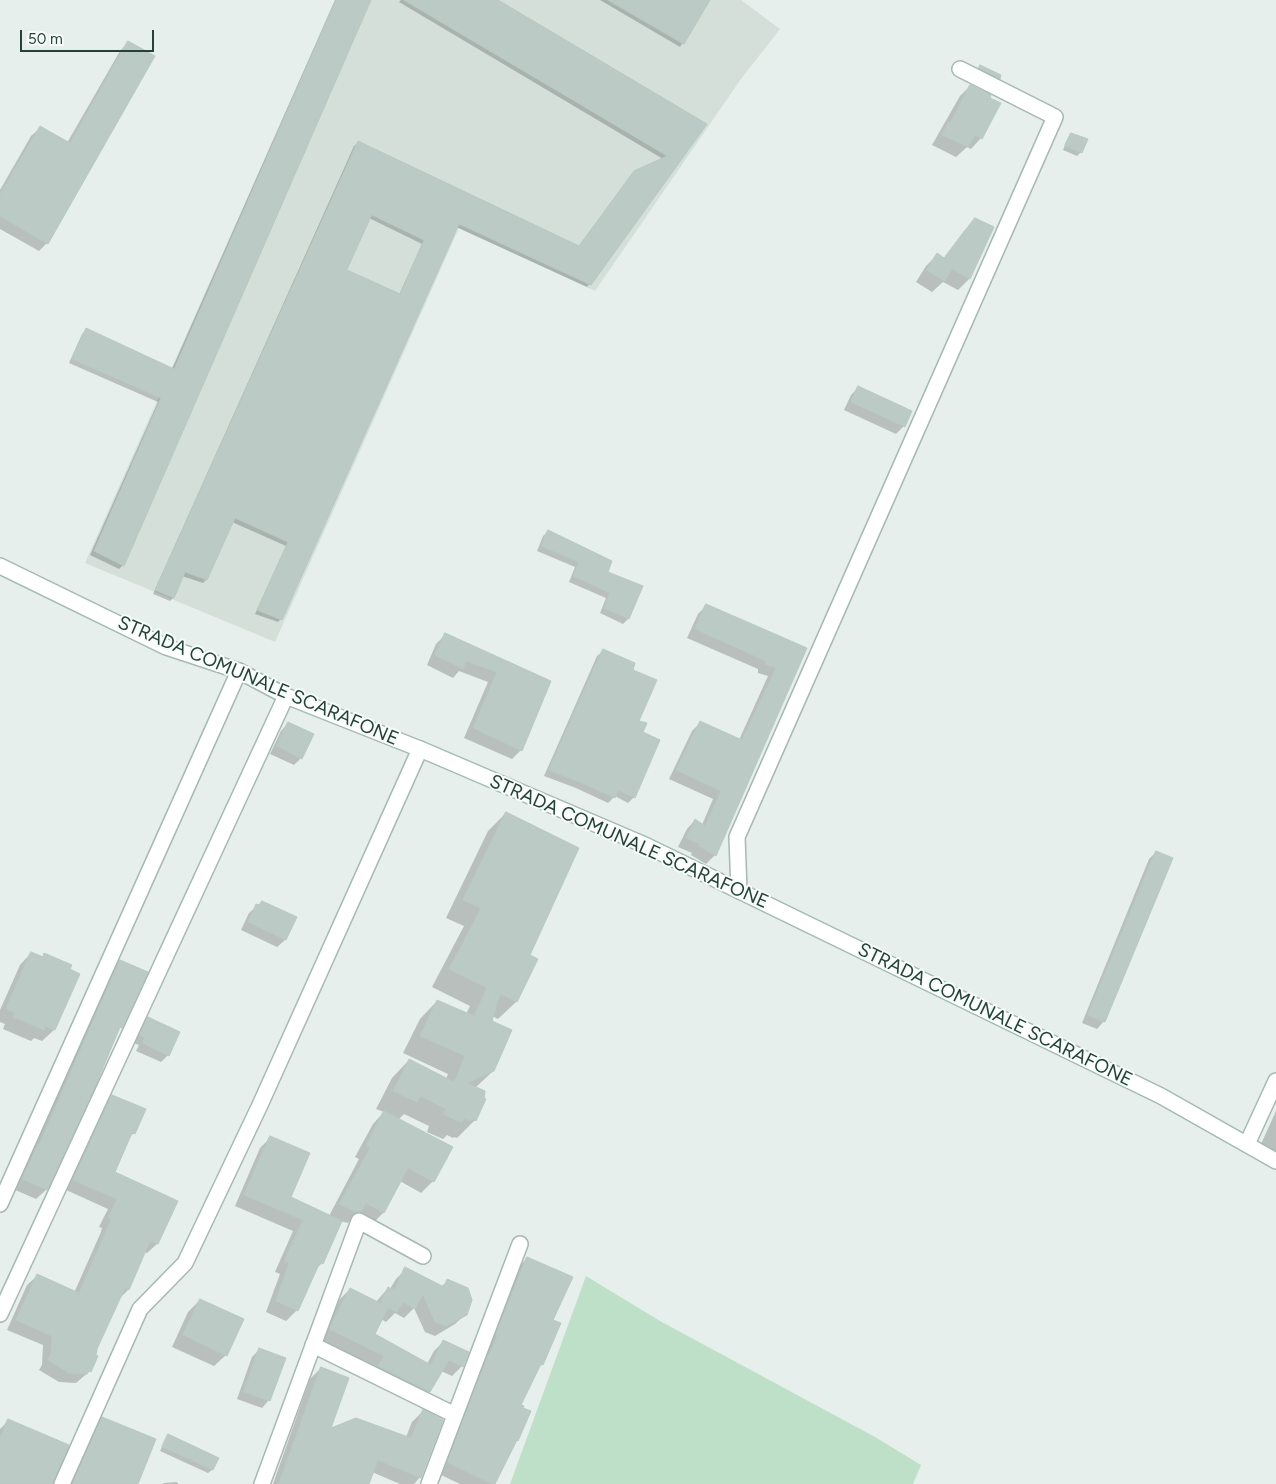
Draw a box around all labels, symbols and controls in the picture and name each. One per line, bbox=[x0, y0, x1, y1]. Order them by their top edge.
scale bar bbox=[22, 20, 156, 52]
text: 50 m bbox=[28, 30, 63, 48]
street label: STRADA COMUNALE SCARAFONE bbox=[114, 611, 402, 751]
street label: STRADA COMUNALE SCARAFONE bbox=[486, 770, 772, 914]
street label: STRADA COMUNALE SCARAFONE bbox=[854, 938, 1136, 1092]

